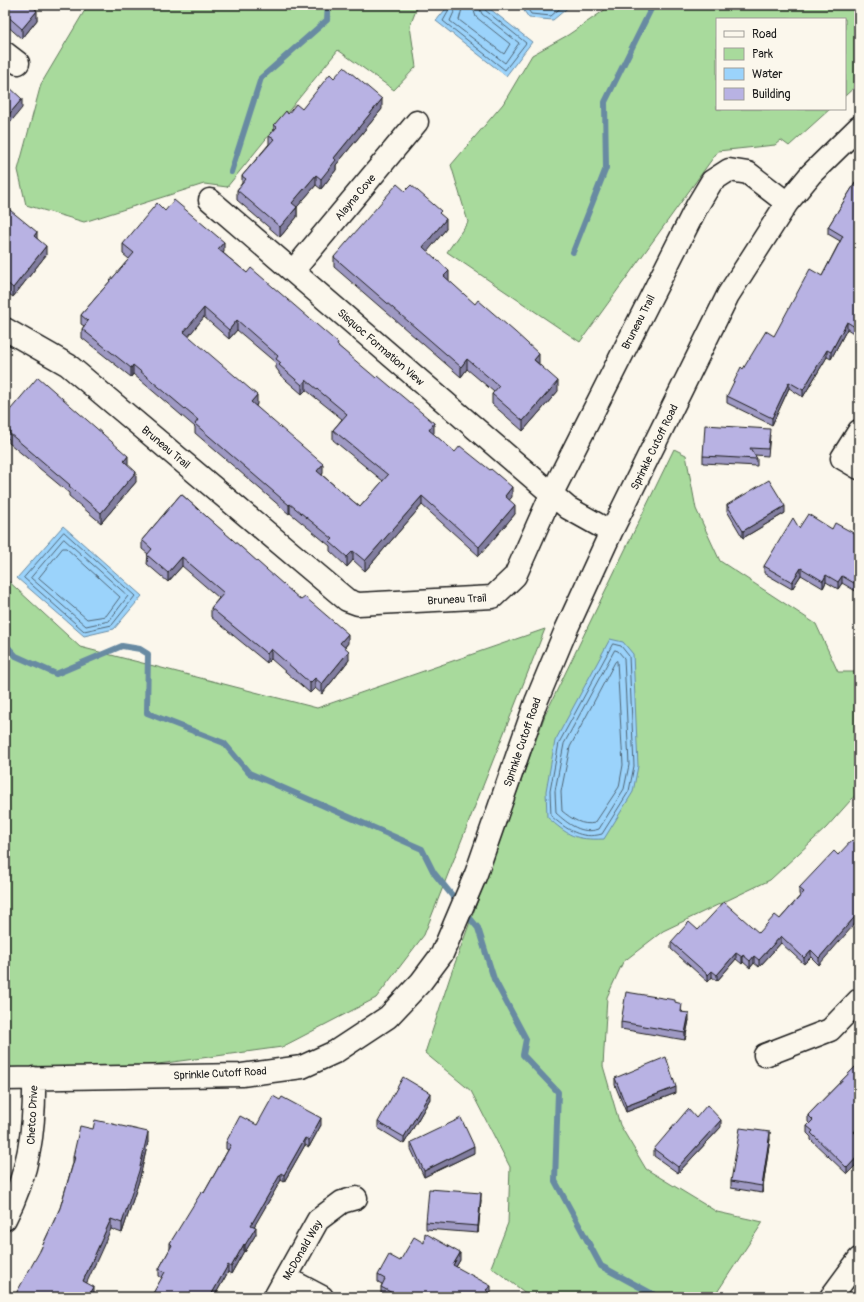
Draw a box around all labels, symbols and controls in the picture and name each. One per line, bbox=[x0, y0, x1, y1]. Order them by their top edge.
legend bbox=[716, 18, 846, 110]
text: Road bbox=[752, 27, 777, 42]
text: Park bbox=[752, 47, 773, 62]
text: Water bbox=[752, 67, 783, 82]
text: Building bbox=[752, 87, 791, 102]
street label: Alayna Cove bbox=[332, 171, 379, 223]
street label: Bruneau Trail bbox=[619, 293, 658, 352]
street label: Sisquoc Formation View bbox=[335, 306, 427, 389]
street label: Sprinkle Cutoff Road bbox=[628, 402, 681, 492]
street label: Bruneau Trail bbox=[139, 423, 193, 472]
street label: Bruneau Trail bbox=[427, 591, 487, 608]
street label: Sprinkle Cutoff Road bbox=[501, 696, 544, 789]
street label: Sprinkle Cutoff Road bbox=[173, 1065, 267, 1082]
street label: Chetco Drive bbox=[24, 1085, 41, 1145]
street label: McDonald Way bbox=[280, 1218, 325, 1283]

